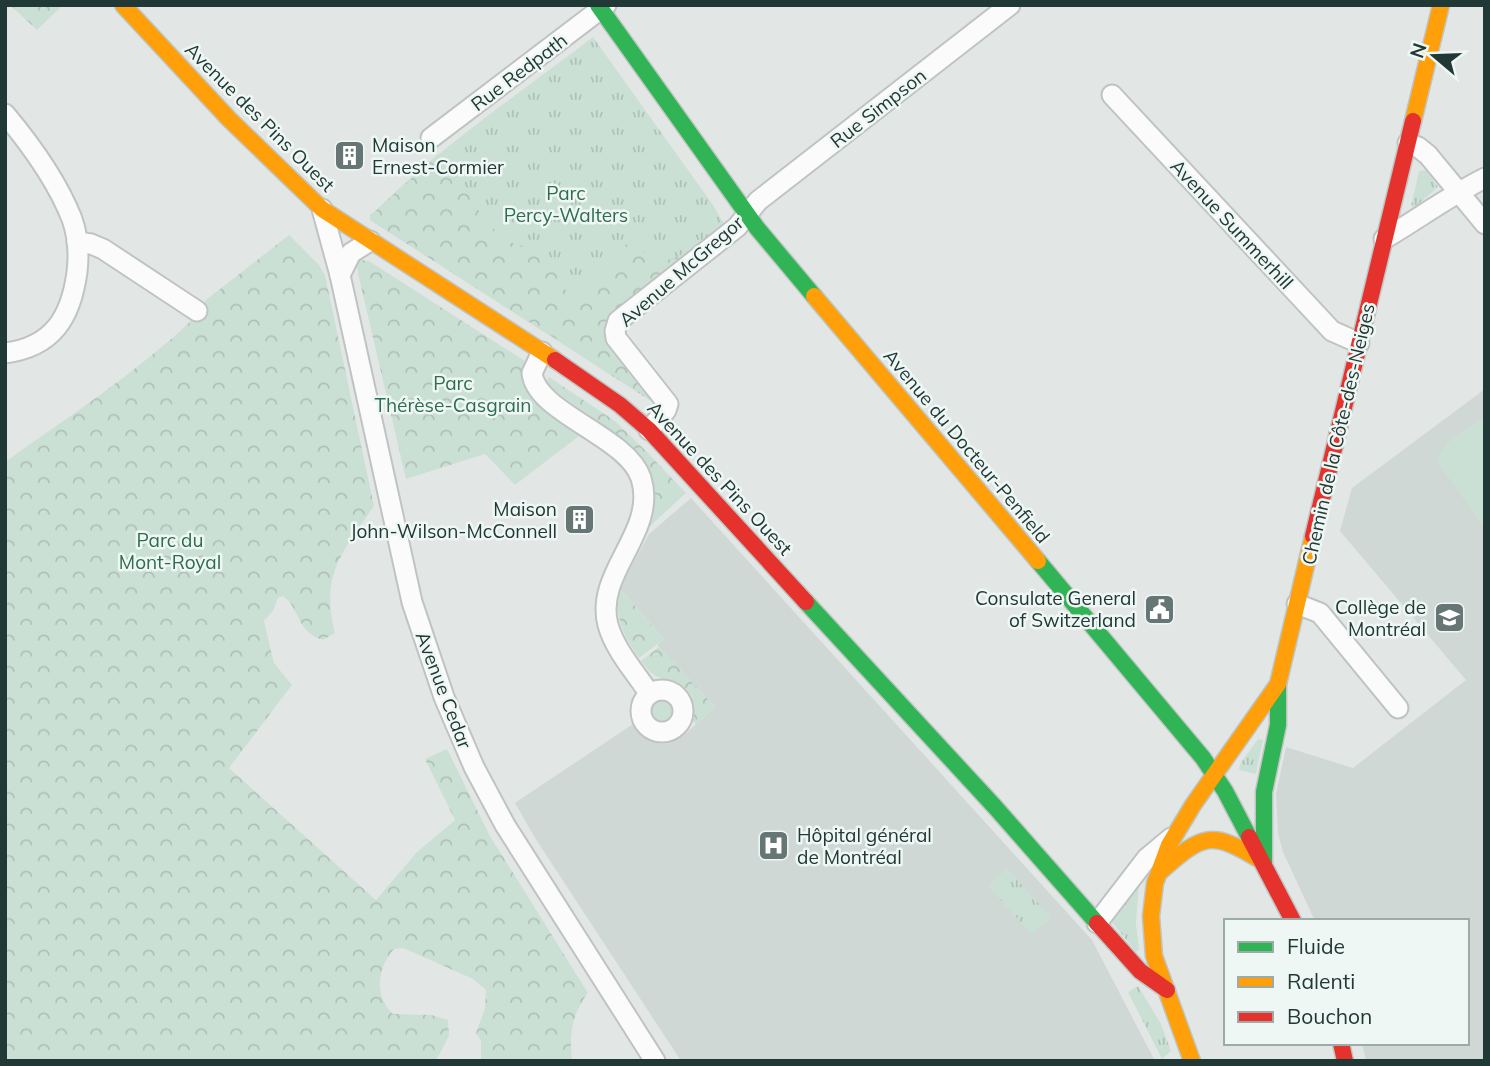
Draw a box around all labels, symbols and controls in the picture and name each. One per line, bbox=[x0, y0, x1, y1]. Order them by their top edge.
north arrow bbox=[1399, 21, 1469, 91]
street label: Rue Redpath bbox=[466, 28, 572, 116]
street label: Avenue des Pins Ouest bbox=[180, 37, 340, 197]
text: N bbox=[1404, 40, 1432, 61]
street label: Rue Simpson bbox=[825, 63, 931, 153]
place label: Maison Ernest-Cormier bbox=[372, 133, 504, 179]
building icon: Maison Ernest-Cormier bbox=[332, 139, 366, 173]
street label: Avenue Summerhill bbox=[1166, 154, 1298, 294]
park label: Parc Percy-Walters bbox=[504, 181, 628, 227]
street label: Avenue McGregor bbox=[614, 210, 748, 332]
street label: Chemin de la Côte-des-Neiges bbox=[1296, 301, 1380, 567]
street label: Avenue du Docteur-Penfield bbox=[879, 344, 1055, 548]
park label: Parc Thérèse-Casgrain bbox=[375, 371, 532, 417]
street label: Avenue des Pins Ouest bbox=[642, 396, 798, 560]
place label: Maison John-Wilson-McConnell bbox=[350, 497, 557, 543]
building icon: Maison John-Wilson-McConnell bbox=[563, 503, 597, 537]
park label: Parc du Mont-Royal bbox=[119, 528, 221, 574]
place label: Consulate General of Switzerland bbox=[975, 586, 1136, 632]
public building icon: Consulate General of Switzerland bbox=[1142, 592, 1176, 626]
place label: Collège de Montréal bbox=[1335, 595, 1426, 641]
school or university icon: Collège de Montréal bbox=[1432, 601, 1466, 635]
street label: Avenue Cedar bbox=[411, 628, 477, 752]
place label: Hôpital général de Montréal bbox=[797, 823, 932, 869]
hospital icon: Hôpital général de Montréal bbox=[757, 829, 791, 863]
legend bbox=[1224, 919, 1469, 1045]
text: Fluide bbox=[1287, 933, 1345, 959]
text: Ralenti bbox=[1287, 968, 1355, 994]
text: Bouchon bbox=[1287, 1003, 1372, 1029]

